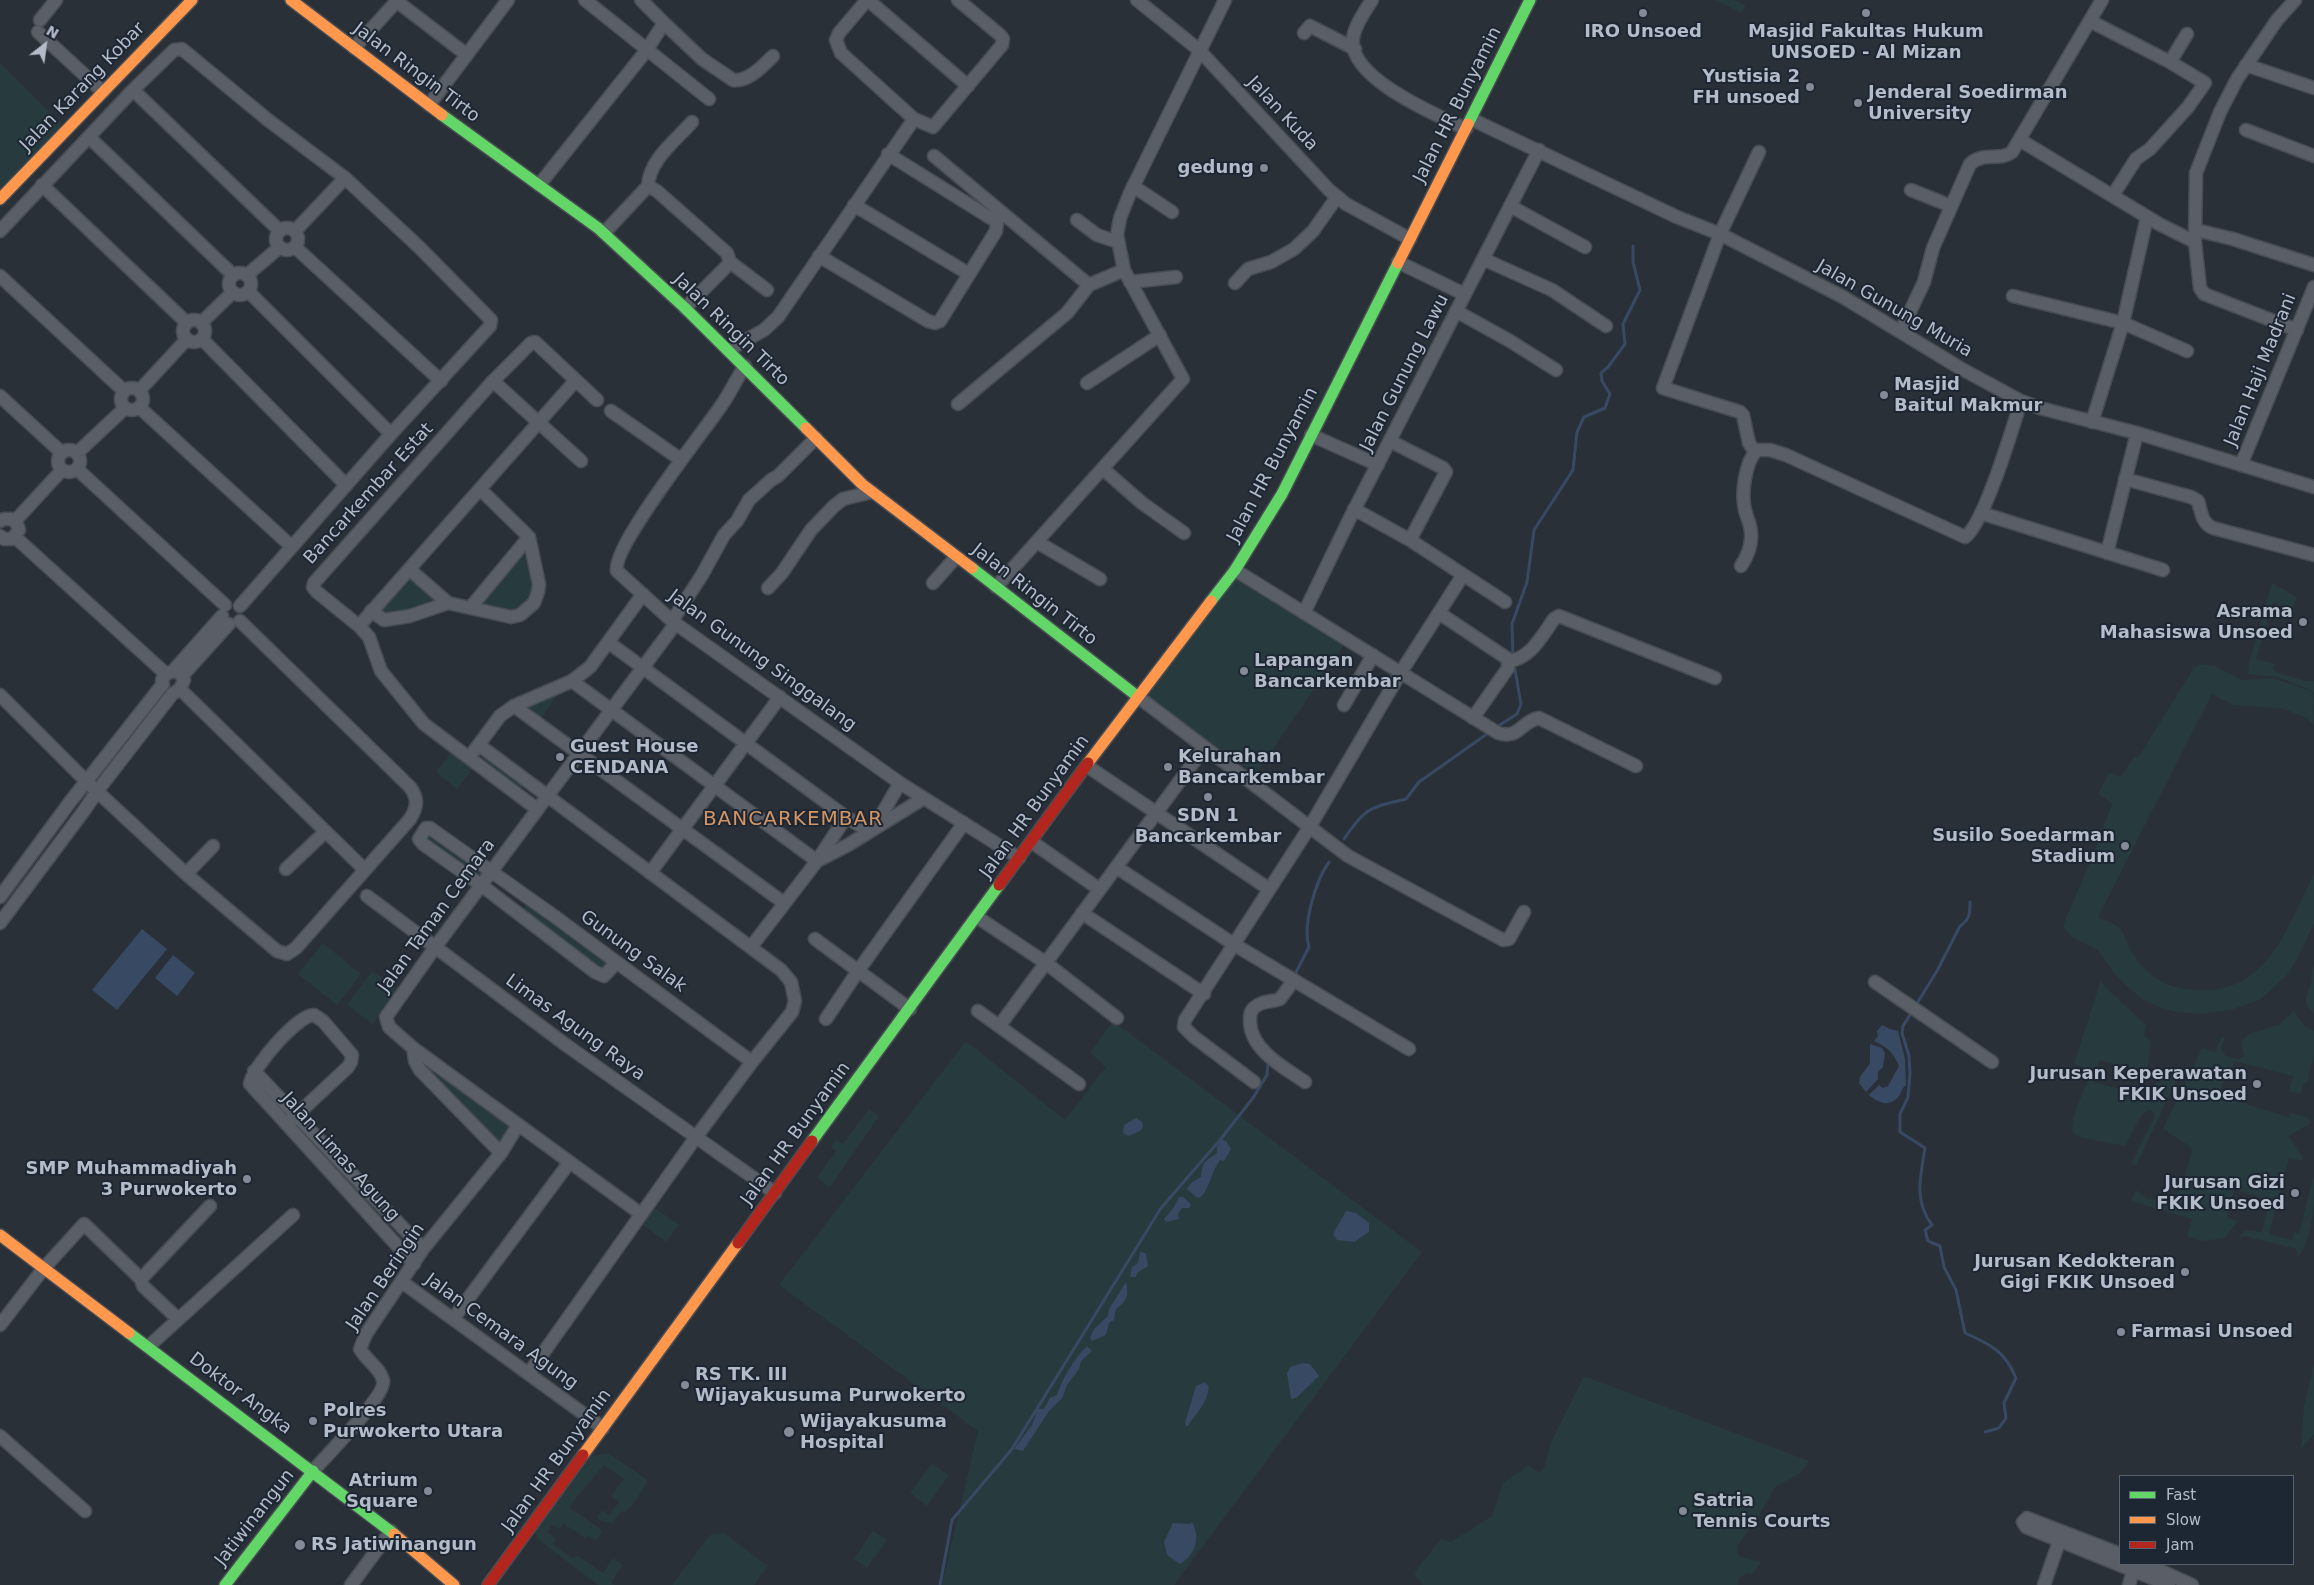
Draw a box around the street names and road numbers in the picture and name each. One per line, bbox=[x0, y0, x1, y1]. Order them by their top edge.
street label: Jalan Karang Kobar bbox=[16, 18, 150, 156]
street label: Jalan Ringin Tirto bbox=[348, 18, 484, 128]
street label: Jalan HR Bunyamin bbox=[1409, 23, 1507, 187]
street label: Jalan Kuda bbox=[1242, 72, 1322, 156]
street label: Jalan Gunung Muria bbox=[1812, 255, 1976, 363]
street label: Jalan Ringin Tirto bbox=[669, 269, 793, 391]
street label: Jalan Gunung Lawu bbox=[1356, 291, 1454, 455]
street label: Jalan Haji Madrani bbox=[2221, 291, 2301, 449]
street label: Jalan HR Bunyamin bbox=[1223, 384, 1323, 546]
street label: Bancarkembar Estat bbox=[300, 419, 438, 569]
street label: Jalan Ringin Tirto bbox=[967, 539, 1101, 651]
street label: Jalan Gunung Singgalang bbox=[664, 586, 860, 736]
street label: Jalan HR Bunyamin bbox=[976, 731, 1094, 883]
street label: Jalan Taman Cemara bbox=[374, 835, 500, 997]
street label: Gunung Salak bbox=[576, 906, 690, 998]
street label: Limas Agung Raya bbox=[501, 970, 649, 1086]
street label: Jalan HR Bunyamin bbox=[737, 1058, 855, 1210]
street label: Jalan Limas Agung bbox=[276, 1088, 404, 1226]
street label: Jalan Beringin bbox=[342, 1219, 430, 1335]
street label: Jalan Cemara Agung bbox=[420, 1269, 582, 1395]
street label: Doktor Angka bbox=[184, 1348, 296, 1440]
street label: Jalan HR Bunyamin bbox=[498, 1385, 616, 1537]
street label: Jatiwinangun bbox=[211, 1466, 299, 1570]

